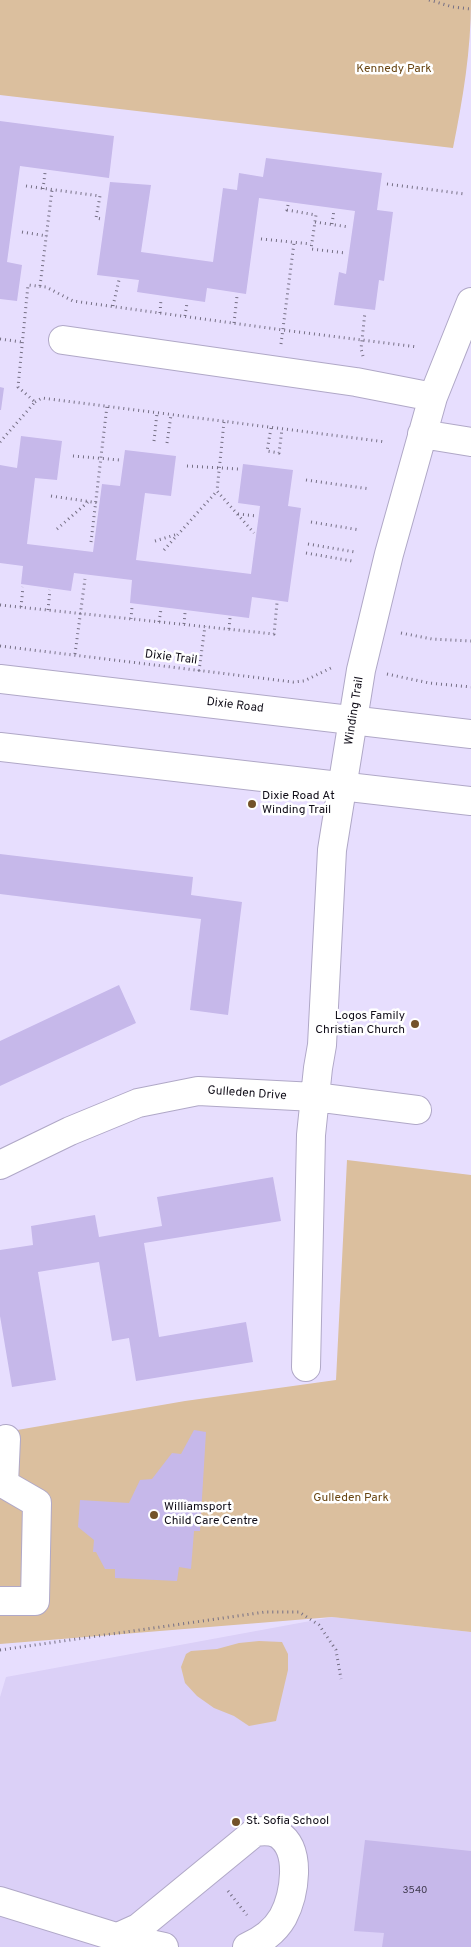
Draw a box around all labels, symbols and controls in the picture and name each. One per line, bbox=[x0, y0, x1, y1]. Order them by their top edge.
park label: Kennedy Park bbox=[356, 63, 432, 77]
street label: Dixie Trail bbox=[144, 648, 198, 668]
street label: Winding Trail bbox=[342, 676, 368, 746]
street label: Dixie Road bbox=[206, 695, 264, 717]
place label: Dixie Road At Winding Trail bbox=[262, 790, 335, 818]
marker: Dixie Road At Winding Trail bbox=[246, 798, 258, 810]
place label: Logos Family Christian Church bbox=[315, 1010, 405, 1038]
marker: Logos Family Christian Church bbox=[409, 1018, 421, 1030]
street label: Gulleden Drive bbox=[207, 1084, 287, 1104]
park label: Gulleden Park bbox=[313, 1492, 389, 1506]
place label: Williamsport Child Care Centre bbox=[164, 1501, 258, 1529]
marker: Williamsport Child Care Centre bbox=[148, 1509, 160, 1521]
place label: St. Sofia School bbox=[246, 1815, 329, 1829]
marker: St. Sofia School bbox=[230, 1816, 242, 1828]
house number: 3540 bbox=[402, 1885, 428, 1897]

